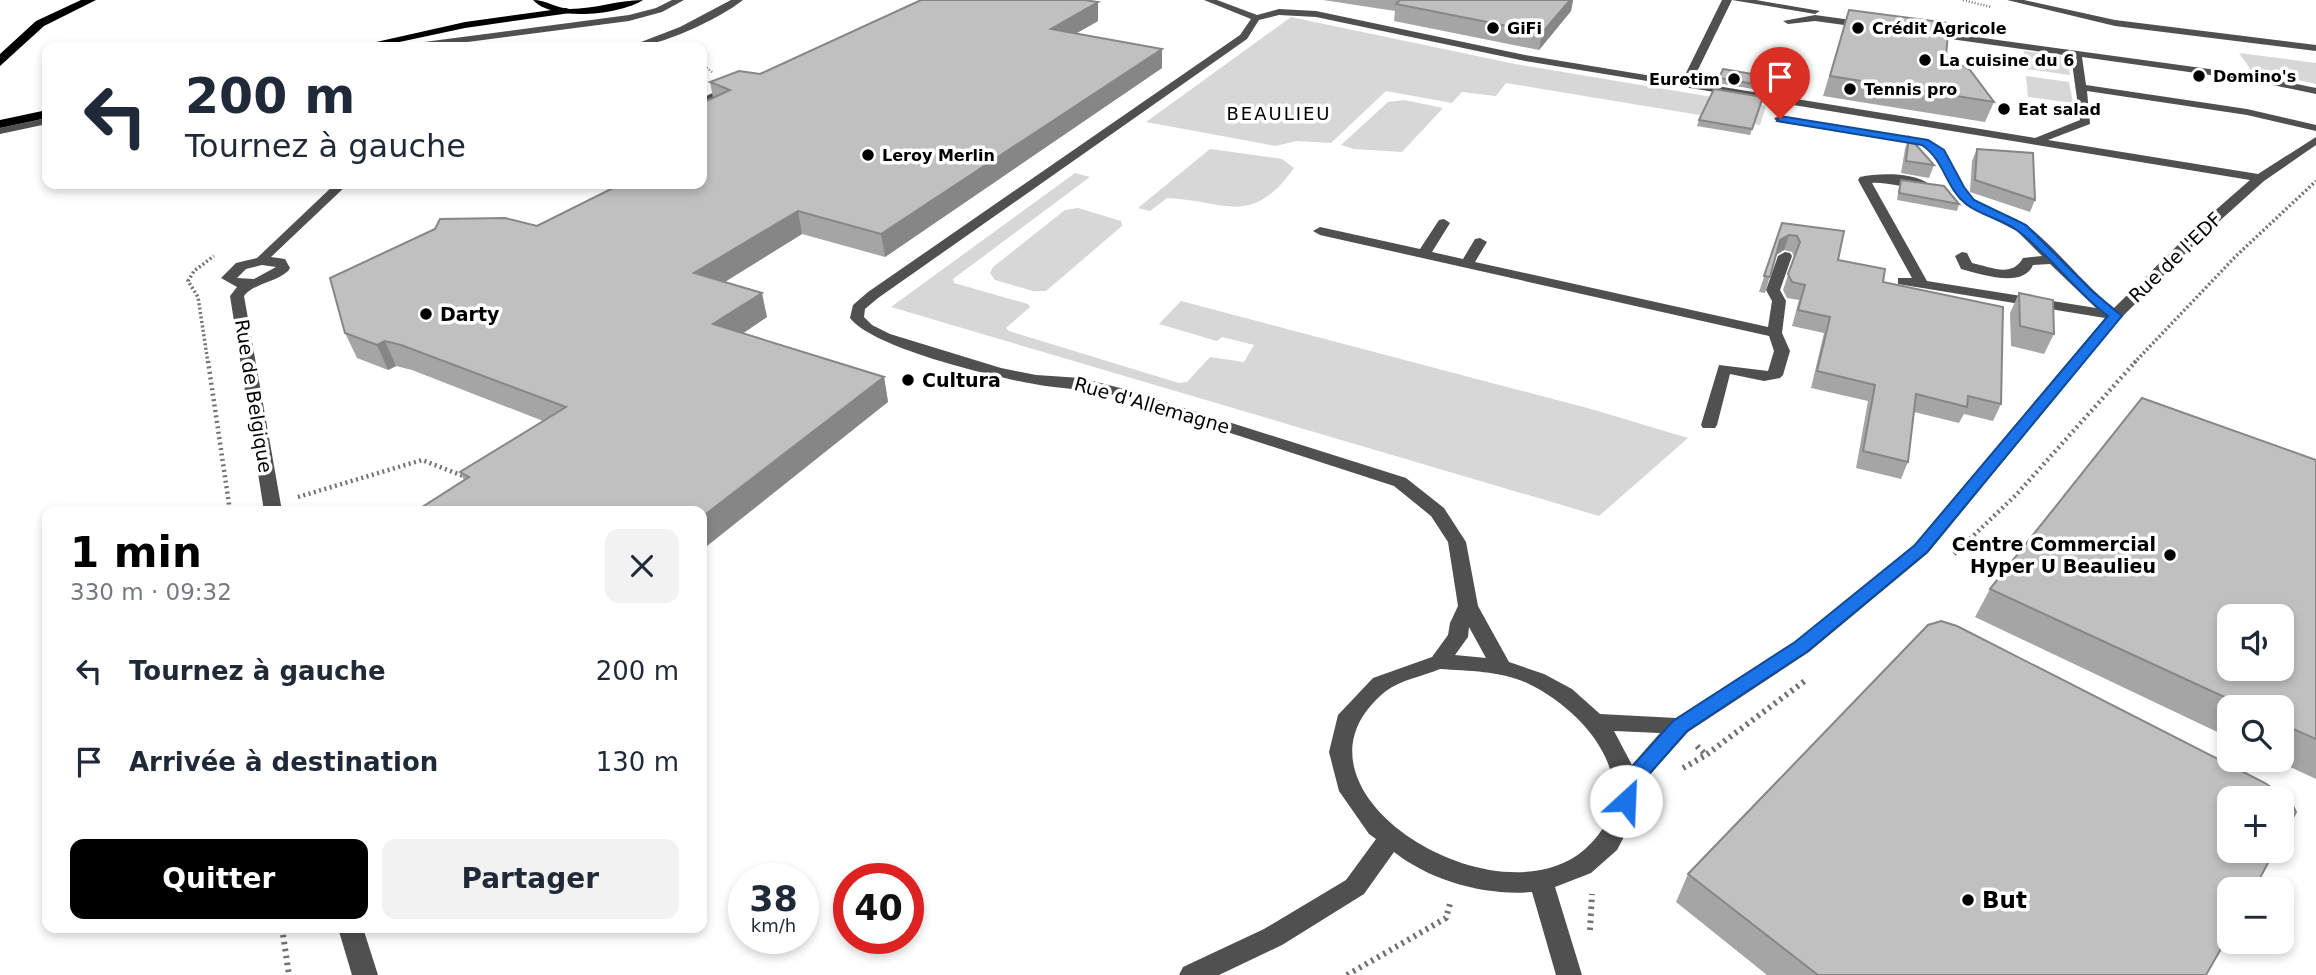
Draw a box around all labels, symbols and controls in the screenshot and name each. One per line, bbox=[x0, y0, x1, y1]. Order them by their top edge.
place label: GiFi bbox=[1507, 19, 1542, 38]
place label: Crédit Agricole bbox=[1872, 19, 2007, 38]
marker: GiFi bbox=[1485, 20, 1501, 36]
marker: Crédit Agricole bbox=[1850, 20, 1866, 36]
pin bbox=[1750, 47, 1810, 119]
place label: La cuisine du 6 bbox=[1939, 51, 2074, 70]
marker: La cuisine du 6 bbox=[1917, 52, 1933, 68]
icon: arrive bbox=[1761, 58, 1799, 96]
place label: Domino's bbox=[2213, 67, 2296, 86]
text: 200 m bbox=[185, 68, 355, 125]
marker: Domino's bbox=[2191, 68, 2207, 84]
icon: left bbox=[70, 70, 161, 161]
place label: Eurotim bbox=[1649, 70, 1720, 89]
marker: Eurotim bbox=[1726, 71, 1742, 87]
place label: Tennis pro bbox=[1864, 80, 1957, 99]
marker: Tennis pro bbox=[1842, 81, 1858, 97]
place label: Eat salad bbox=[2018, 100, 2101, 119]
marker: Eat salad bbox=[1996, 101, 2012, 117]
district label: BEAULIEU bbox=[1226, 103, 1332, 124]
text: Tournez à gauche bbox=[185, 127, 466, 165]
place label: Leroy Merlin bbox=[882, 146, 995, 165]
marker: Leroy Merlin bbox=[860, 147, 876, 163]
street label: Rue de l'EDF bbox=[2124, 207, 2226, 307]
place label: Darty bbox=[440, 303, 500, 325]
marker: Darty bbox=[418, 306, 434, 322]
street label: Rue de Belgique bbox=[231, 318, 277, 474]
place label: Cultura bbox=[922, 369, 1001, 391]
marker: Cultura bbox=[900, 372, 916, 388]
street label: Rue d'Allemagne bbox=[1072, 372, 1232, 438]
text: 1 min bbox=[70, 528, 202, 577]
button: close bbox=[605, 529, 679, 603]
place label: Centre Commercial Hyper U Beaulieu bbox=[1952, 533, 2156, 577]
marker: Centre Commercial Hyper U Beaulieu bbox=[2162, 547, 2178, 563]
text: 330 m · 09:32 bbox=[70, 579, 232, 605]
map controls bbox=[2217, 604, 2294, 954]
button: sound bbox=[2217, 604, 2294, 681]
icon: left bbox=[70, 652, 108, 690]
text: Tournez à gauche bbox=[129, 656, 386, 686]
text: 200 m bbox=[596, 656, 679, 686]
button: search bbox=[2217, 695, 2294, 772]
icon: arrive bbox=[70, 743, 108, 781]
text: Arrivée à destination bbox=[129, 747, 438, 777]
text: 130 m bbox=[596, 747, 679, 777]
position arrow bbox=[1589, 764, 1663, 838]
button: + bbox=[2217, 786, 2294, 863]
button: Quitter bbox=[70, 839, 368, 919]
button: Partager bbox=[382, 839, 679, 919]
speed limit sign: 40 bbox=[833, 863, 924, 954]
button: − bbox=[2217, 877, 2294, 954]
text: 38 bbox=[749, 879, 798, 919]
place label: But bbox=[1982, 887, 2027, 913]
marker: But bbox=[1960, 892, 1976, 908]
text: km/h bbox=[751, 915, 796, 936]

